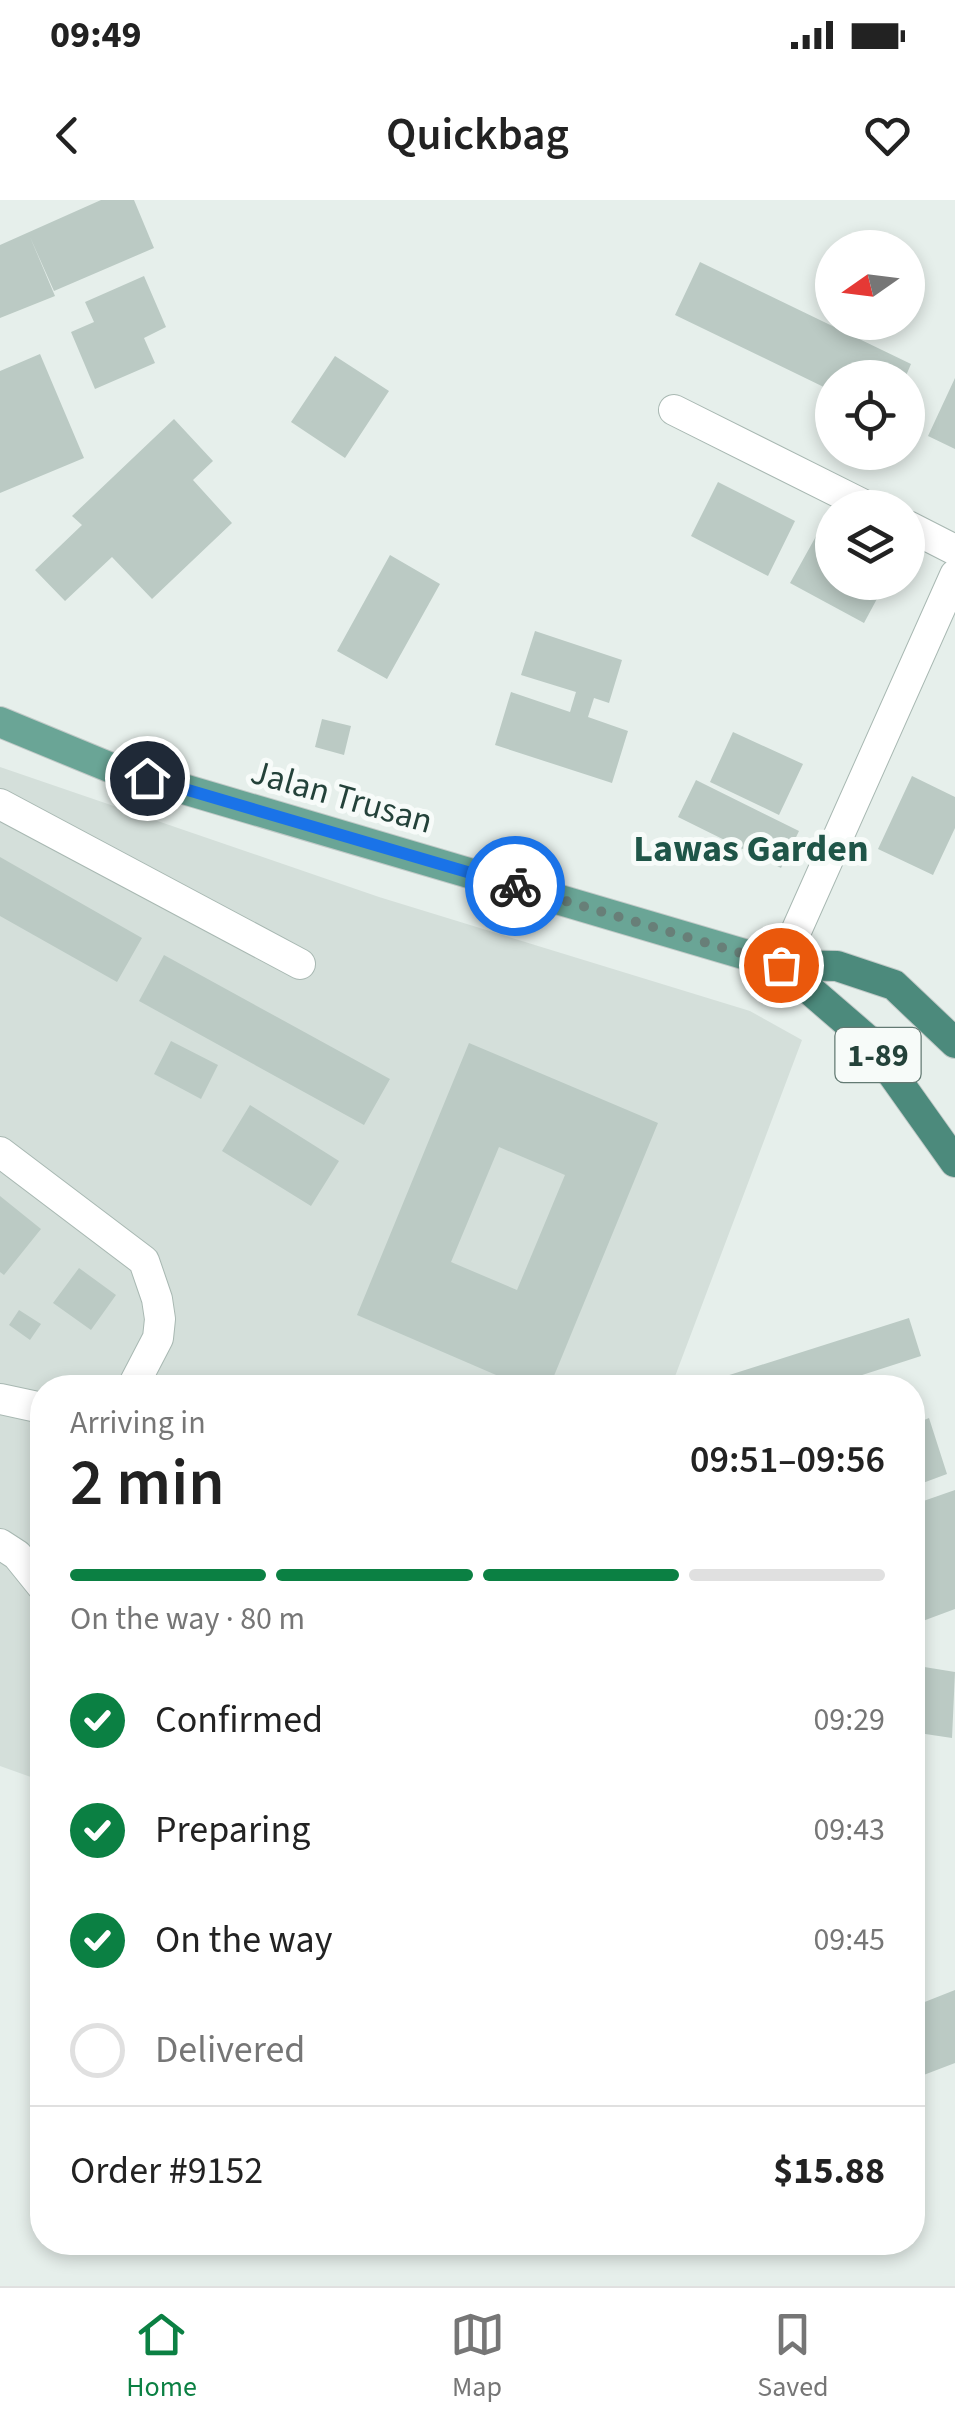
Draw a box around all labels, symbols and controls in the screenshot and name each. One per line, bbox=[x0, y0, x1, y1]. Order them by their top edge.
text: 09:49 bbox=[50, 8, 142, 62]
text: Quickbag bbox=[386, 103, 569, 167]
icon: back bbox=[40, 108, 95, 163]
icon: heart bbox=[860, 108, 915, 163]
north arrow bbox=[815, 230, 925, 340]
map controls bbox=[815, 230, 925, 600]
button: locate bbox=[815, 360, 925, 470]
button: layers bbox=[815, 490, 925, 600]
pin bbox=[105, 736, 190, 821]
street label: Jalan Trusan bbox=[245, 747, 438, 847]
icon: home bbox=[120, 751, 175, 806]
district label: Lawas Garden bbox=[633, 822, 869, 876]
courier bbox=[465, 836, 565, 936]
icon: bike bbox=[488, 859, 543, 914]
pin bbox=[739, 923, 824, 1008]
icon: bag bbox=[754, 938, 809, 993]
road number: 1-89 bbox=[836, 1028, 920, 1082]
text: Arriving in bbox=[70, 1400, 206, 1446]
text: 09:51–09:56 bbox=[690, 1433, 885, 1487]
text: 2 min bbox=[70, 1437, 225, 1530]
text: On the way · 80 m bbox=[70, 1596, 305, 1642]
icon: check bbox=[70, 1693, 125, 1748]
text: Confirmed bbox=[155, 1693, 323, 1747]
text: 09:29 bbox=[813, 1697, 885, 1743]
icon: check bbox=[70, 1803, 125, 1858]
text: Preparing bbox=[155, 1803, 310, 1857]
text: 09:43 bbox=[813, 1807, 885, 1853]
icon: check bbox=[70, 1913, 125, 1968]
text: On the way bbox=[155, 1913, 332, 1967]
text: 09:45 bbox=[813, 1917, 885, 1963]
text: Delivered bbox=[155, 2023, 305, 2077]
text: Order #9152 bbox=[70, 2144, 263, 2198]
text: $15.88 bbox=[773, 2144, 885, 2198]
tab: Home bbox=[126, 2307, 197, 2407]
tab: Map bbox=[450, 2307, 505, 2407]
tab: Saved bbox=[757, 2307, 829, 2407]

